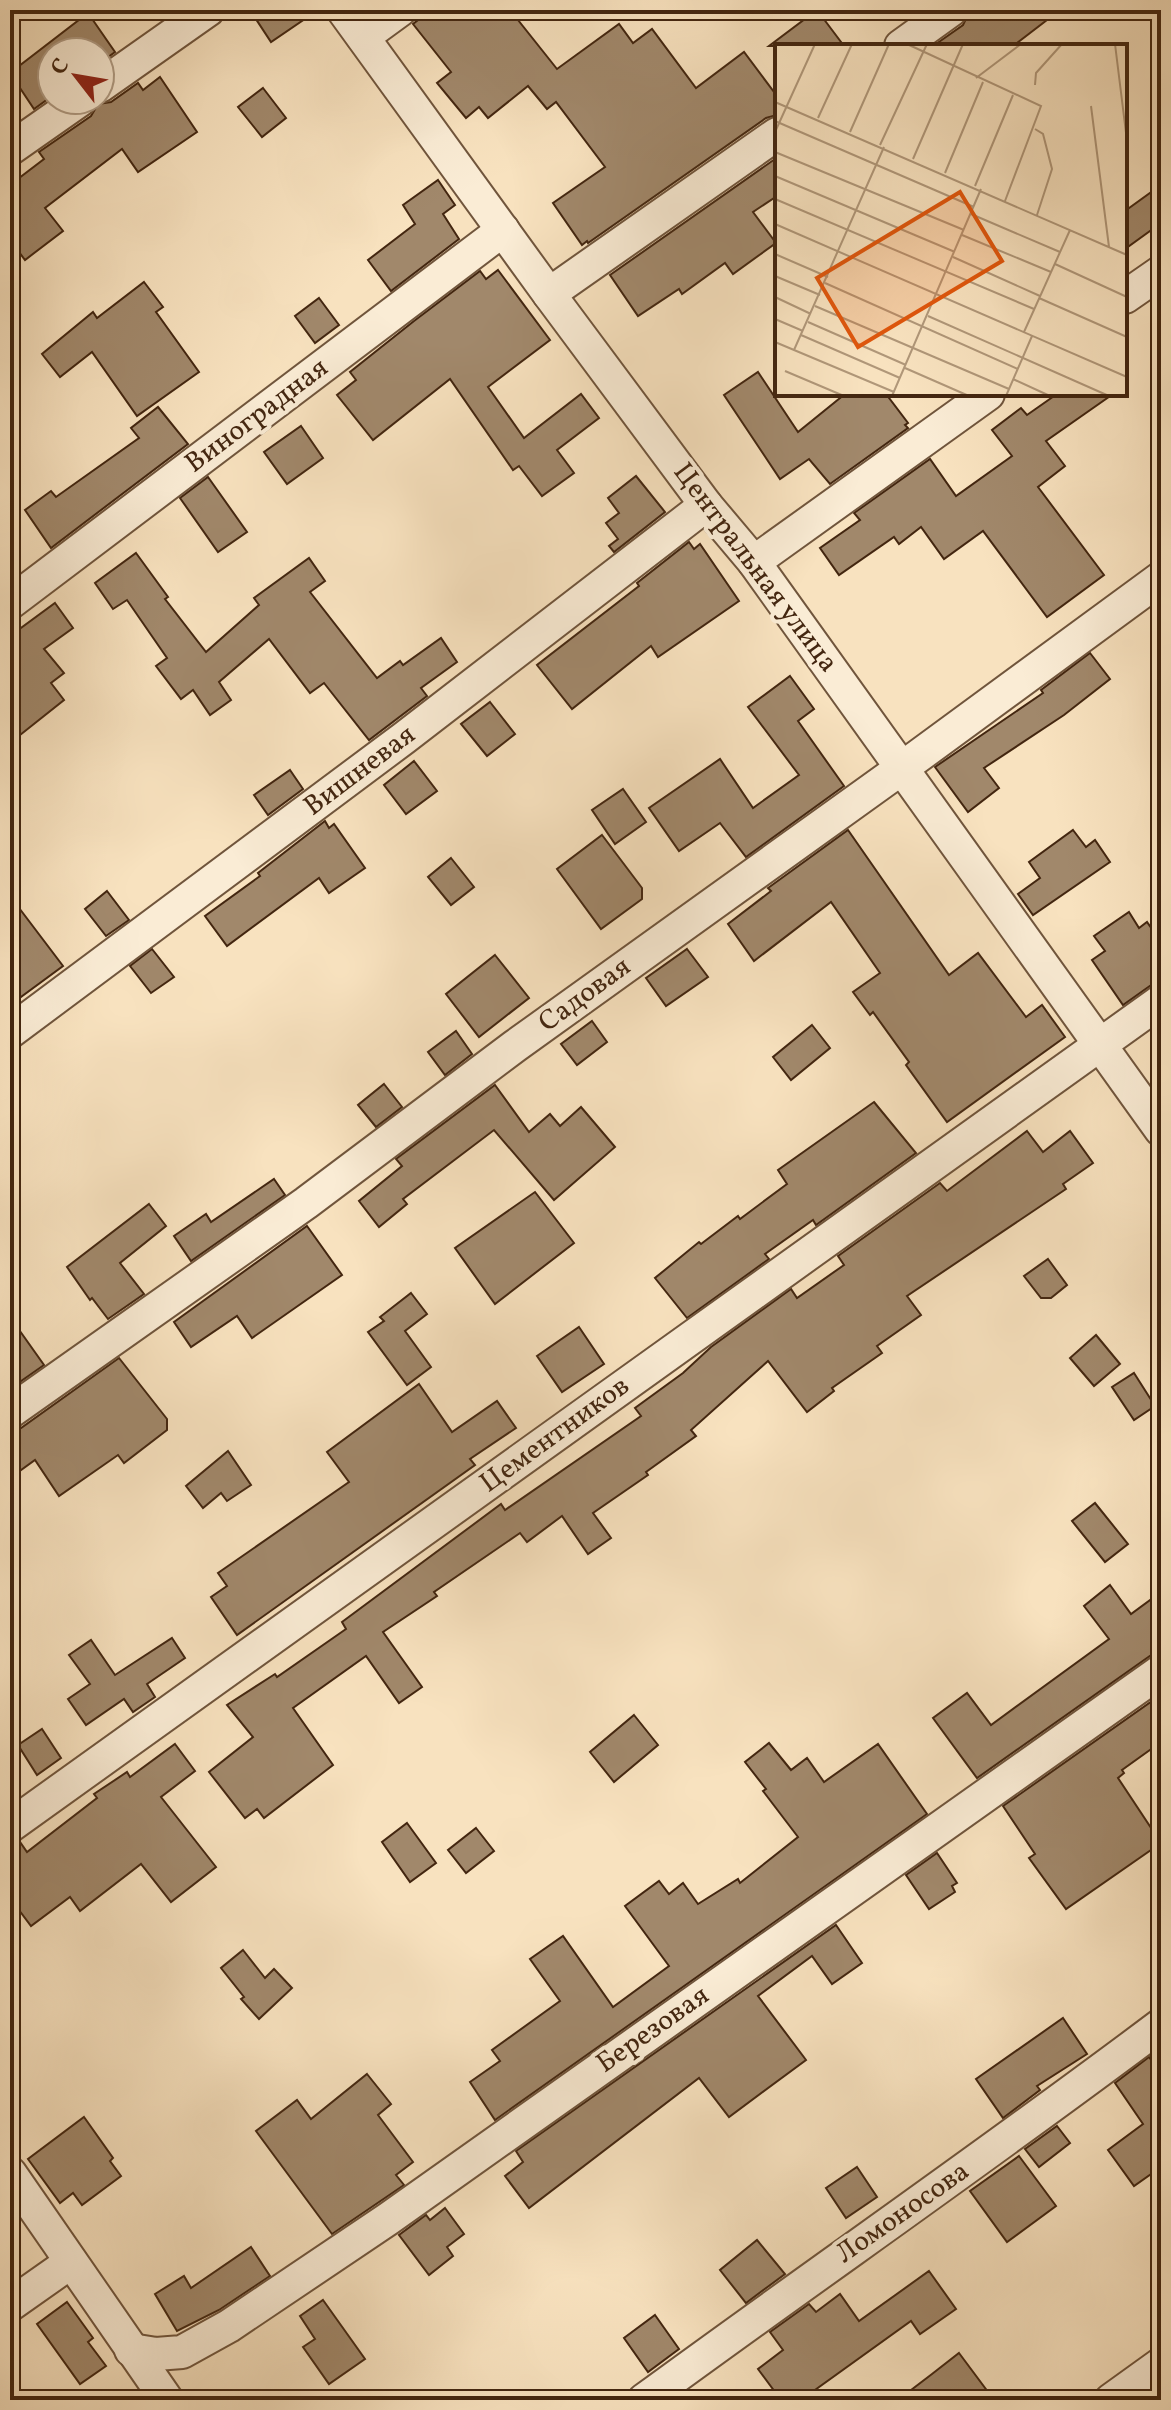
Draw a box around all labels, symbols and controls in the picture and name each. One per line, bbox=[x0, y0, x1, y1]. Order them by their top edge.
north arrow bbox=[36, 36, 116, 116]
inset map bbox=[775, 44, 1127, 396]
text: С bbox=[44, 53, 78, 81]
street label: Виноградная bbox=[177, 349, 337, 483]
street label: Центральная улица bbox=[663, 455, 847, 681]
street label: Вишневая bbox=[296, 716, 424, 826]
street label: Садовая bbox=[531, 948, 639, 1042]
street label: Цементников bbox=[472, 1367, 638, 1503]
street label: Березовая bbox=[589, 1977, 717, 2083]
street label: Ломоносова bbox=[828, 2153, 978, 2273]

